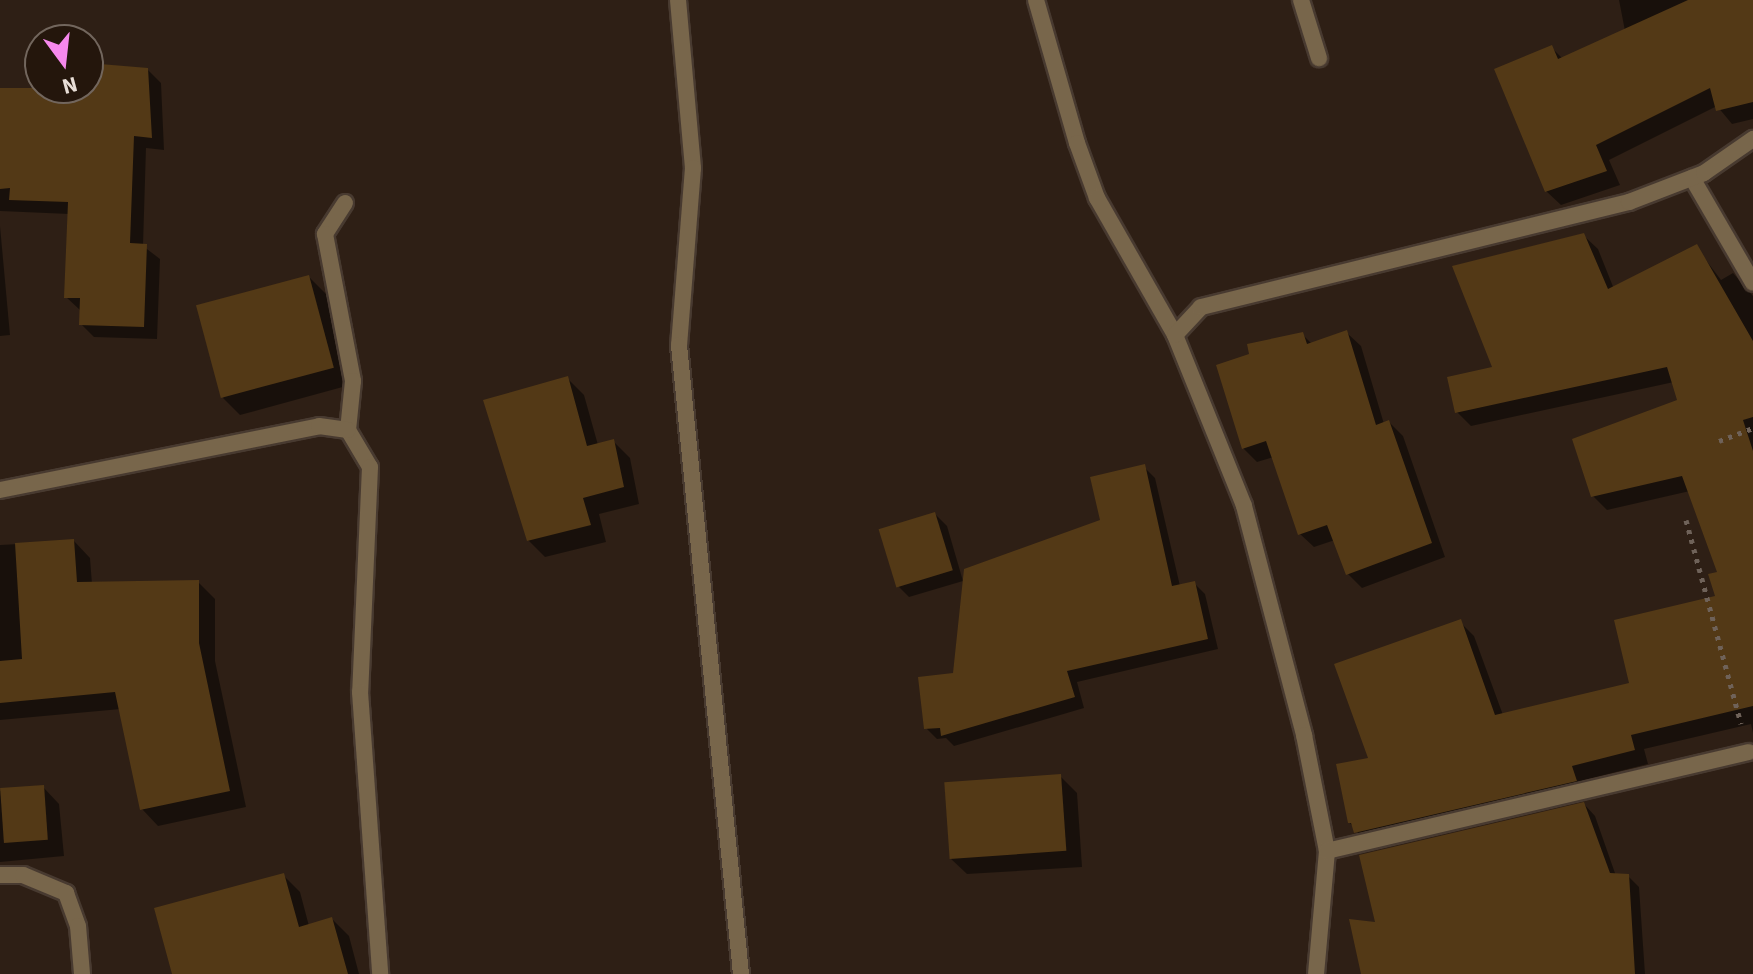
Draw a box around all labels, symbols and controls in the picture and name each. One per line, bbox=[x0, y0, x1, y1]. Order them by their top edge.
north arrow bbox=[24, 24, 104, 104]
text: N bbox=[58, 68, 81, 103]

